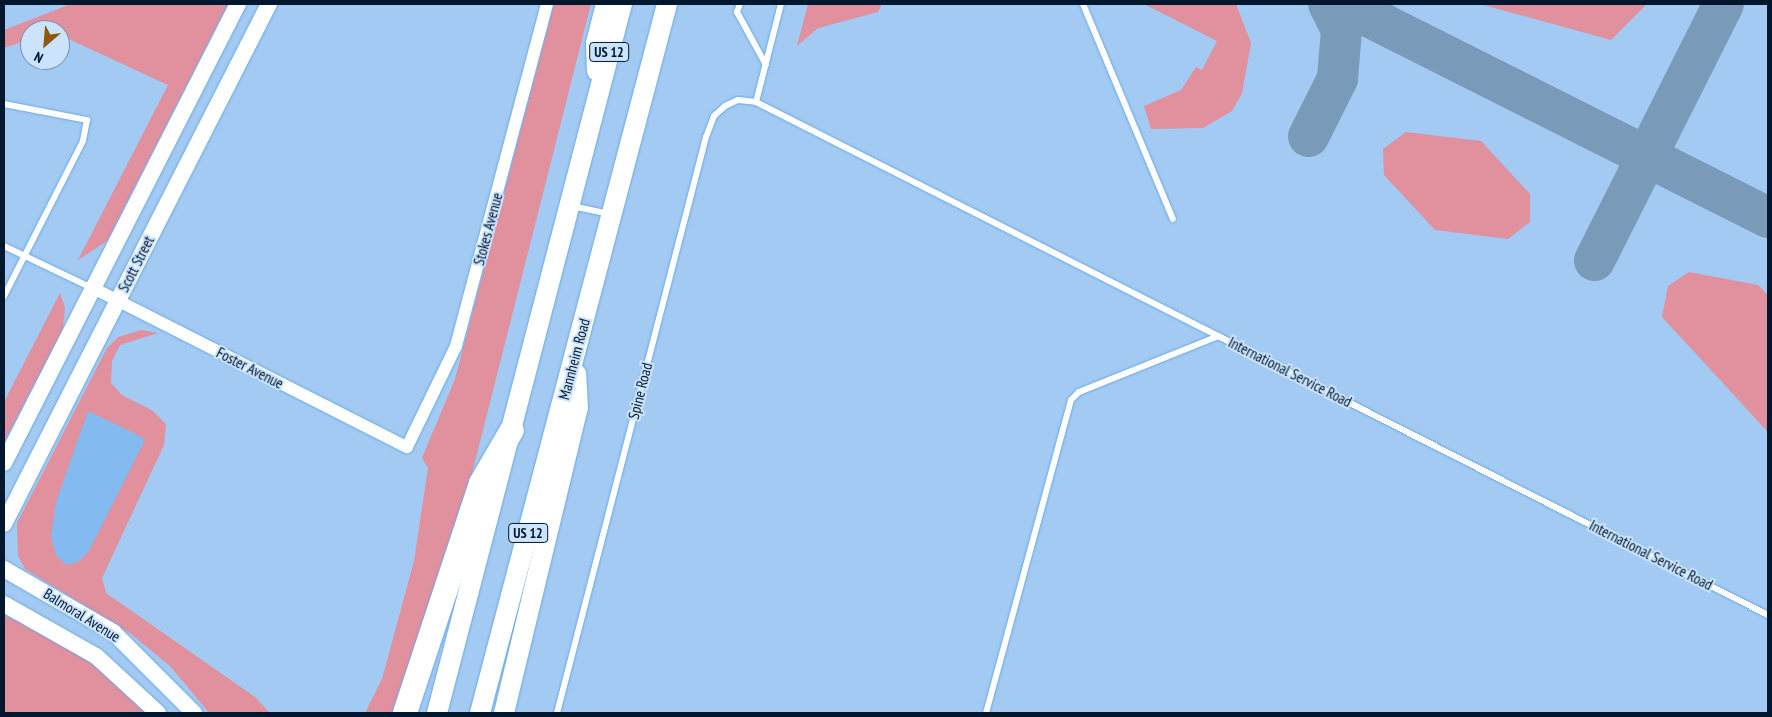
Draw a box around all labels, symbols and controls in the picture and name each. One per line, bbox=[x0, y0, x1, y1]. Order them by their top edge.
north arrow bbox=[20, 20, 70, 70]
road number: US 12 bbox=[589, 41, 629, 64]
text: N bbox=[31, 48, 46, 67]
street label: Stokes Avenue bbox=[470, 190, 506, 268]
street label: Scott Street bbox=[114, 233, 158, 295]
street label: Mannheim Road bbox=[555, 316, 593, 402]
street label: International Service Road bbox=[1225, 333, 1355, 411]
street label: Foster Avenue bbox=[213, 343, 287, 393]
street label: Spine Road bbox=[624, 361, 656, 421]
street label: International Service Road bbox=[1586, 516, 1716, 594]
road number: US 12 bbox=[508, 522, 548, 544]
street label: Balmoral Avenue bbox=[40, 584, 124, 646]

